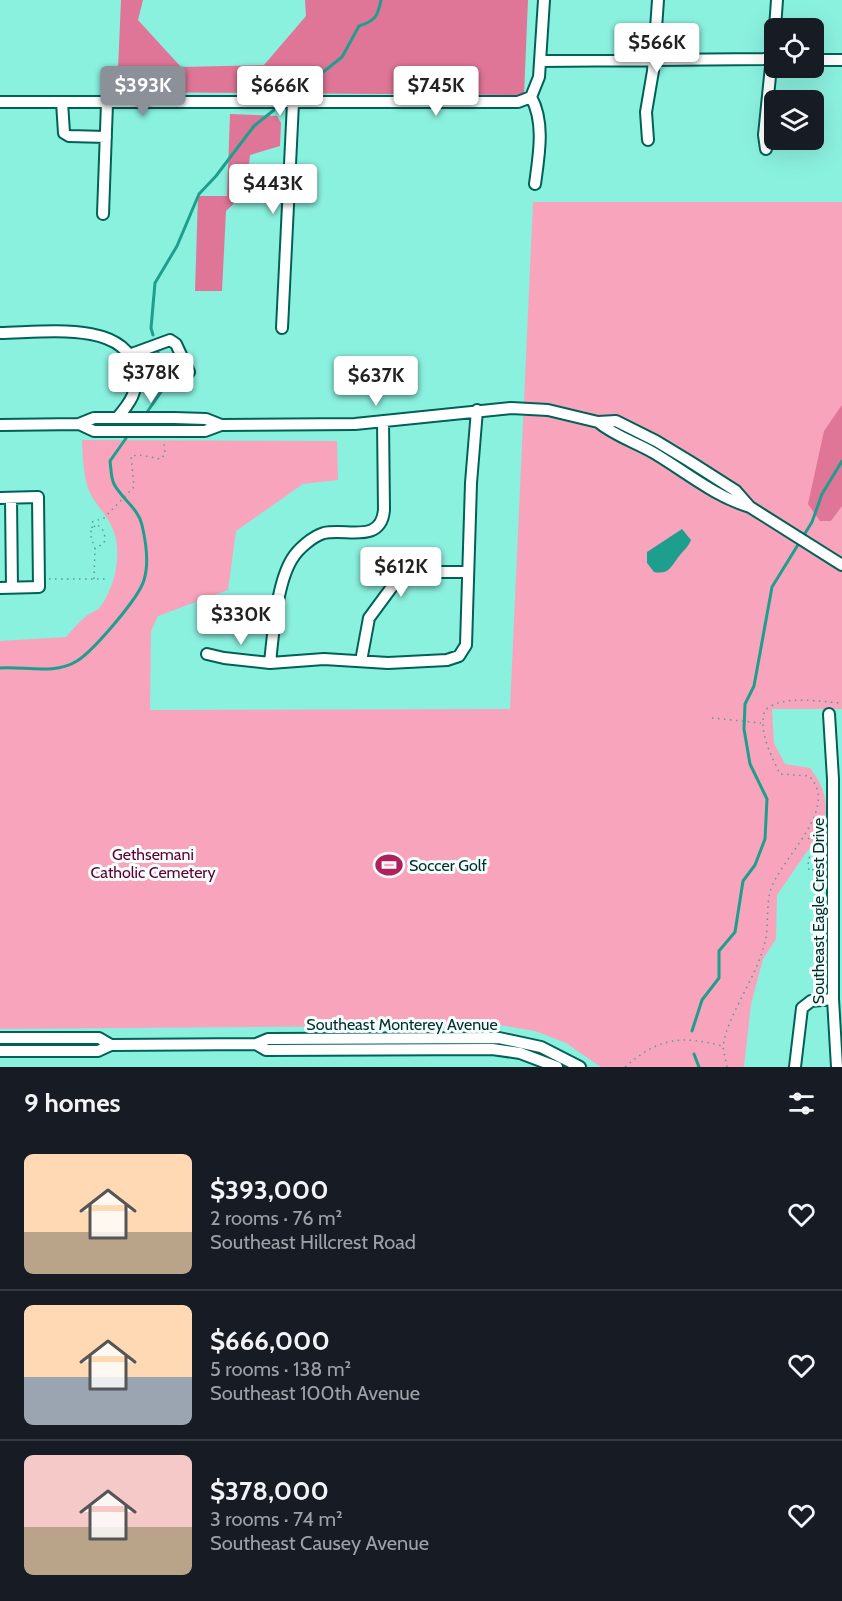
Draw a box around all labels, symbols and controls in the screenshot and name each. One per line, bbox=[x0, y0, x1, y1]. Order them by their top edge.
map controls bbox=[764, 18, 824, 150]
button: locate bbox=[764, 18, 824, 78]
pin: $566K bbox=[615, 23, 699, 74]
text: $566K bbox=[628, 30, 686, 54]
pin: $393K bbox=[101, 66, 185, 117]
pin: $666K bbox=[238, 66, 322, 117]
pin: $745K bbox=[394, 66, 478, 117]
text: $393K bbox=[115, 73, 171, 97]
text: $666K bbox=[251, 73, 309, 97]
text: $745K bbox=[408, 73, 464, 97]
button: layers bbox=[764, 90, 824, 150]
pin: $443K bbox=[231, 164, 315, 215]
text: $443K bbox=[243, 171, 303, 195]
pin: $378K bbox=[109, 353, 193, 404]
pin: $637K bbox=[334, 356, 418, 407]
text: $378K bbox=[122, 360, 180, 384]
text: $637K bbox=[348, 363, 404, 387]
pin: $612K bbox=[359, 547, 443, 598]
text: $612K bbox=[374, 554, 428, 578]
pin: $330K bbox=[199, 595, 283, 646]
text: $330K bbox=[211, 602, 271, 626]
street label: Southeast Eagle Crest Drive bbox=[809, 818, 828, 1004]
park label: Gethsemani Catholic Cemetery bbox=[91, 845, 215, 882]
sports icon: Soccer Golf bbox=[374, 850, 404, 880]
place label: Soccer Golf bbox=[409, 856, 488, 875]
street label: Southeast Monterey Avenue bbox=[306, 1015, 498, 1034]
text: 9 homes bbox=[24, 1087, 121, 1119]
icon: filters bbox=[785, 1087, 818, 1120]
text: $393,000 bbox=[210, 1174, 329, 1206]
icon: home bbox=[72, 1178, 144, 1250]
icon: heart bbox=[785, 1198, 818, 1231]
text: 2 rooms · 76 m² bbox=[210, 1206, 342, 1230]
text: Southeast Hillcrest Road bbox=[210, 1230, 416, 1254]
text: $666,000 bbox=[210, 1325, 330, 1357]
icon: home bbox=[72, 1329, 144, 1401]
icon: heart bbox=[785, 1349, 818, 1382]
text: 5 rooms · 138 m² bbox=[210, 1357, 351, 1381]
text: Southeast 100th Avenue bbox=[210, 1381, 420, 1405]
text: $378,000 bbox=[210, 1475, 329, 1507]
icon: home bbox=[72, 1479, 144, 1551]
icon: heart bbox=[785, 1499, 818, 1532]
text: 3 rooms · 74 m² bbox=[210, 1507, 343, 1531]
text: Southeast Causey Avenue bbox=[210, 1531, 429, 1555]

